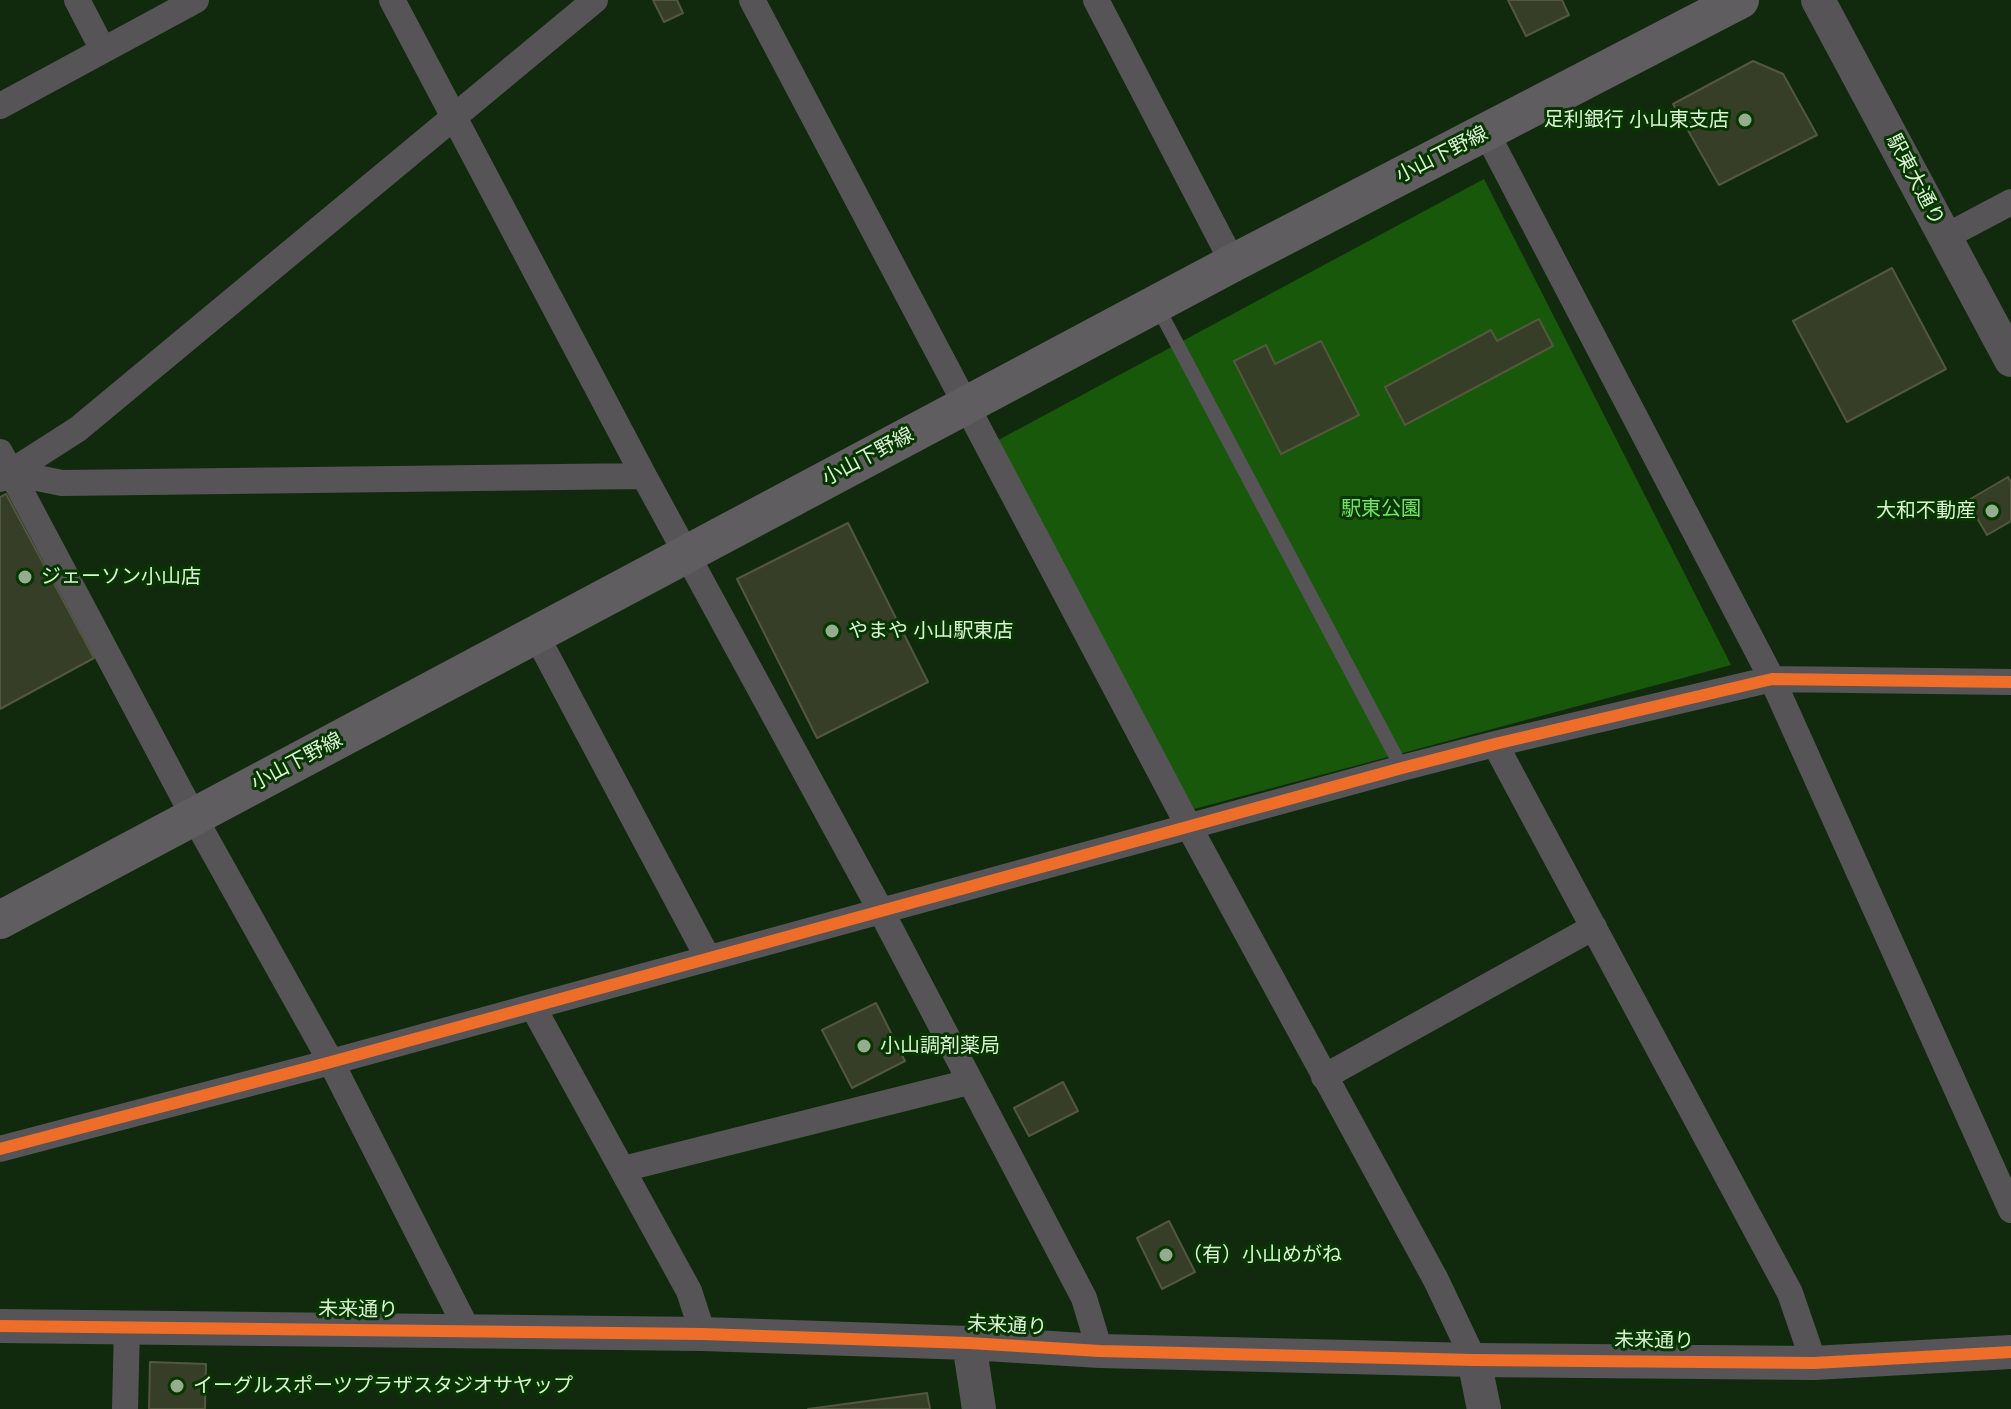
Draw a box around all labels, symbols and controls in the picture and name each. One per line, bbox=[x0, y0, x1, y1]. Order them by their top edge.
place label: 足利銀行 小山東支店 bbox=[1544, 108, 1729, 132]
marker: 足利銀行 小山東支店 bbox=[1736, 111, 1754, 129]
street label: 小山下野線 bbox=[1392, 122, 1492, 188]
street label: 駅東大通り bbox=[1881, 130, 1949, 230]
street label: 小山下野線 bbox=[818, 423, 918, 491]
park label: 駅東公園 bbox=[1341, 497, 1421, 521]
place label: 大和不動産 bbox=[1876, 499, 1976, 523]
marker: 大和不動産 bbox=[1983, 502, 2001, 520]
place label: ジェーソン小山店 bbox=[41, 565, 201, 589]
marker: ジェーソン小山店 bbox=[16, 568, 34, 586]
place label: やまや 小山駅東店 bbox=[848, 619, 1013, 643]
marker: やまや 小山駅東店 bbox=[823, 622, 841, 640]
street label: 小山下野線 bbox=[247, 728, 347, 796]
place label: 小山調剤薬局 bbox=[880, 1034, 1000, 1058]
marker: 小山調剤薬局 bbox=[855, 1037, 873, 1055]
place label: （有）小山めがね bbox=[1182, 1243, 1342, 1267]
marker: （有）小山めがね bbox=[1157, 1246, 1175, 1264]
street label: 未来通り bbox=[318, 1297, 398, 1323]
street label: 未来通り bbox=[966, 1312, 1048, 1340]
street label: 未来通り bbox=[1614, 1328, 1694, 1354]
place label: イーグルスポーツプラザスタジオサヤップ bbox=[193, 1374, 573, 1398]
marker: イーグルスポーツプラザスタジオサヤップ bbox=[168, 1377, 186, 1395]

